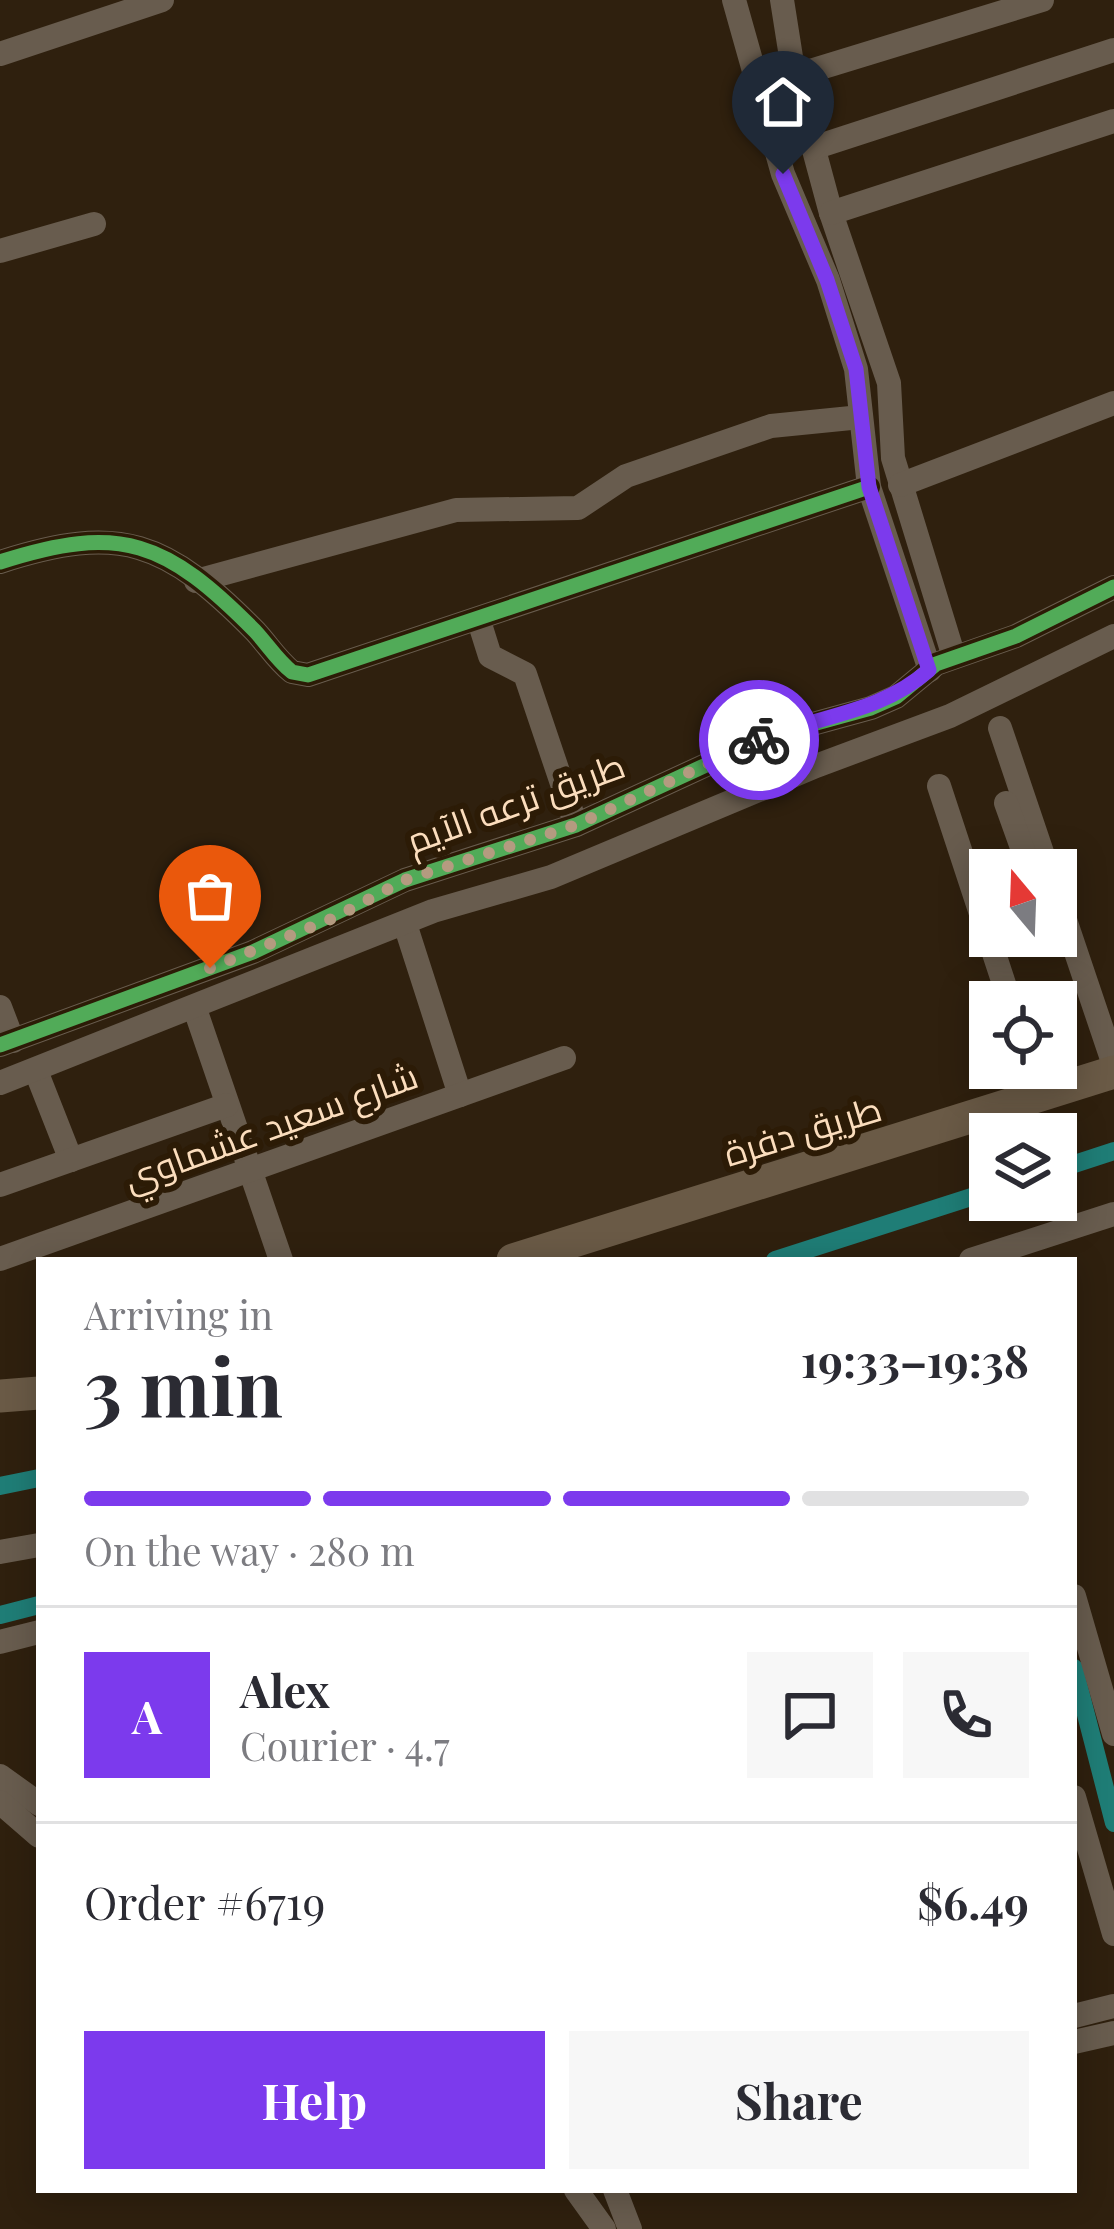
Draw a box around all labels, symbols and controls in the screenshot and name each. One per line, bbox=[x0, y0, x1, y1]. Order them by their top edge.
pin bbox=[732, 51, 834, 174]
icon: home bbox=[750, 69, 816, 135]
courier bbox=[699, 680, 819, 800]
icon: bike bbox=[726, 707, 792, 773]
street label: طريق ترعه الآيم bbox=[399, 739, 632, 866]
pin bbox=[159, 845, 261, 968]
north arrow bbox=[969, 849, 1077, 957]
map controls bbox=[969, 849, 1077, 1221]
icon: bag bbox=[177, 863, 243, 929]
button: locate bbox=[969, 981, 1077, 1089]
street label: شارع سعيد عشماوي bbox=[116, 1050, 426, 1206]
street label: طريق دفرة bbox=[717, 1082, 887, 1177]
button: layers bbox=[969, 1113, 1077, 1221]
text: Arriving in bbox=[84, 1288, 273, 1340]
text: 19:33–19:38 bbox=[801, 1329, 1029, 1389]
text: 3 min bbox=[84, 1333, 283, 1437]
text: On the way · 280 m bbox=[84, 1524, 415, 1576]
button: chat bbox=[747, 1652, 873, 1778]
button: phone bbox=[903, 1652, 1029, 1778]
text: Alex bbox=[240, 1659, 330, 1719]
text: A bbox=[132, 1685, 162, 1745]
text: Courier · 4.7 bbox=[240, 1719, 450, 1771]
text: Order #6719 bbox=[84, 1871, 325, 1931]
text: $6.49 bbox=[917, 1871, 1029, 1931]
button: Help bbox=[84, 2031, 545, 2169]
button: Share bbox=[569, 2031, 1029, 2169]

